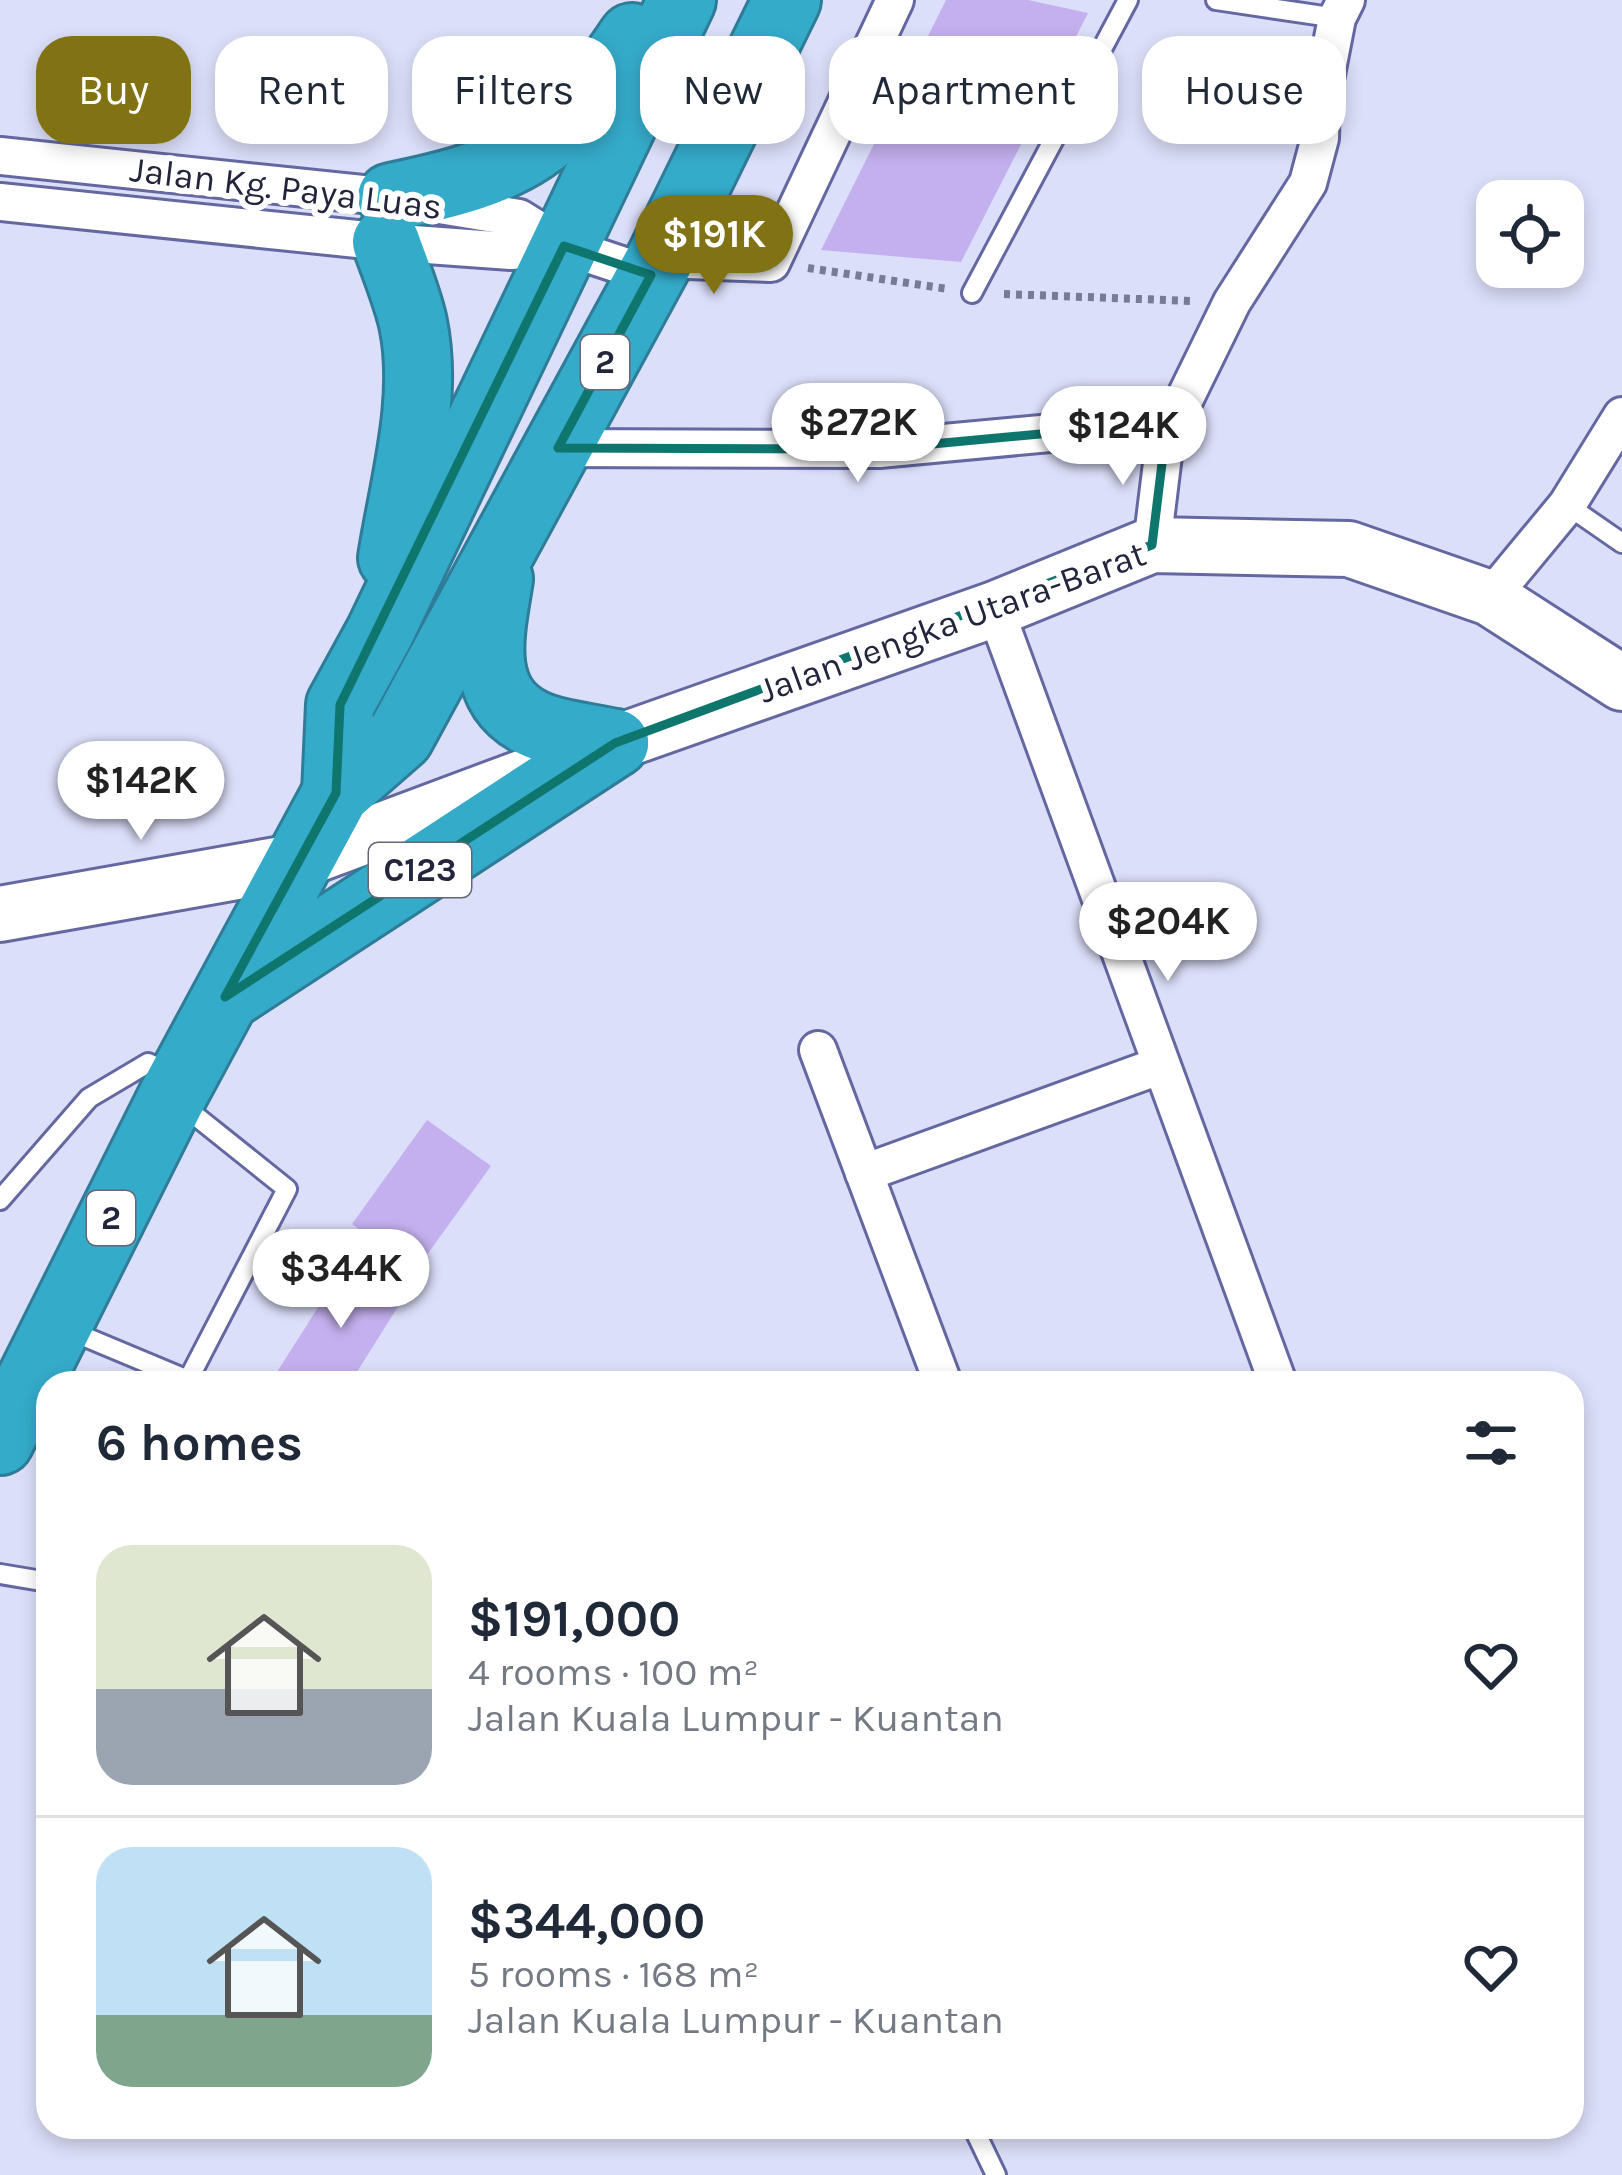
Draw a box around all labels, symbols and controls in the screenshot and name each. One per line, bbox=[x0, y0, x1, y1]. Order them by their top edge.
chip: Buy bbox=[36, 36, 191, 144]
chip: Rent bbox=[215, 36, 388, 144]
chip: Filters bbox=[412, 36, 616, 144]
chip: New bbox=[640, 36, 805, 144]
chip: Apartment bbox=[829, 36, 1118, 144]
chip: House bbox=[1142, 36, 1346, 144]
street label: Jalan Kg. Paya Luas bbox=[128, 148, 444, 228]
map controls bbox=[1476, 180, 1584, 288]
button: locate bbox=[1476, 180, 1584, 288]
pin: $191K bbox=[630, 195, 798, 297]
text: $191K bbox=[662, 211, 766, 257]
road number: 2 bbox=[581, 335, 629, 389]
pin: $272K bbox=[774, 383, 942, 485]
pin: $124K bbox=[1039, 386, 1207, 488]
text: $272K bbox=[799, 399, 917, 445]
text: $124K bbox=[1066, 402, 1180, 448]
street label: Jalan Jengka Utara-Barat bbox=[753, 532, 1151, 712]
pin: $142K bbox=[57, 741, 225, 843]
text: $142K bbox=[84, 757, 198, 803]
road number: C123 bbox=[369, 843, 471, 897]
pin: $204K bbox=[1084, 882, 1252, 984]
text: $204K bbox=[1106, 898, 1230, 944]
road number: 2 bbox=[87, 1191, 135, 1245]
pin: $344K bbox=[257, 1229, 425, 1331]
text: $344K bbox=[279, 1245, 403, 1291]
icon: filters bbox=[1458, 1410, 1524, 1476]
text: 6 homes bbox=[96, 1413, 303, 1473]
text: $191,000 bbox=[468, 1589, 680, 1649]
icon: home bbox=[192, 1593, 336, 1737]
icon: heart bbox=[1458, 1632, 1524, 1698]
text: 4 rooms · 100 m² bbox=[468, 1649, 759, 1695]
text: Jalan Kuala Lumpur - Kuantan bbox=[468, 1695, 1004, 1741]
text: $344,000 bbox=[468, 1891, 705, 1951]
icon: home bbox=[192, 1895, 336, 2039]
icon: heart bbox=[1458, 1934, 1524, 2000]
text: 5 rooms · 168 m² bbox=[468, 1951, 759, 1997]
text: Jalan Kuala Lumpur - Kuantan bbox=[468, 1997, 1004, 2043]

